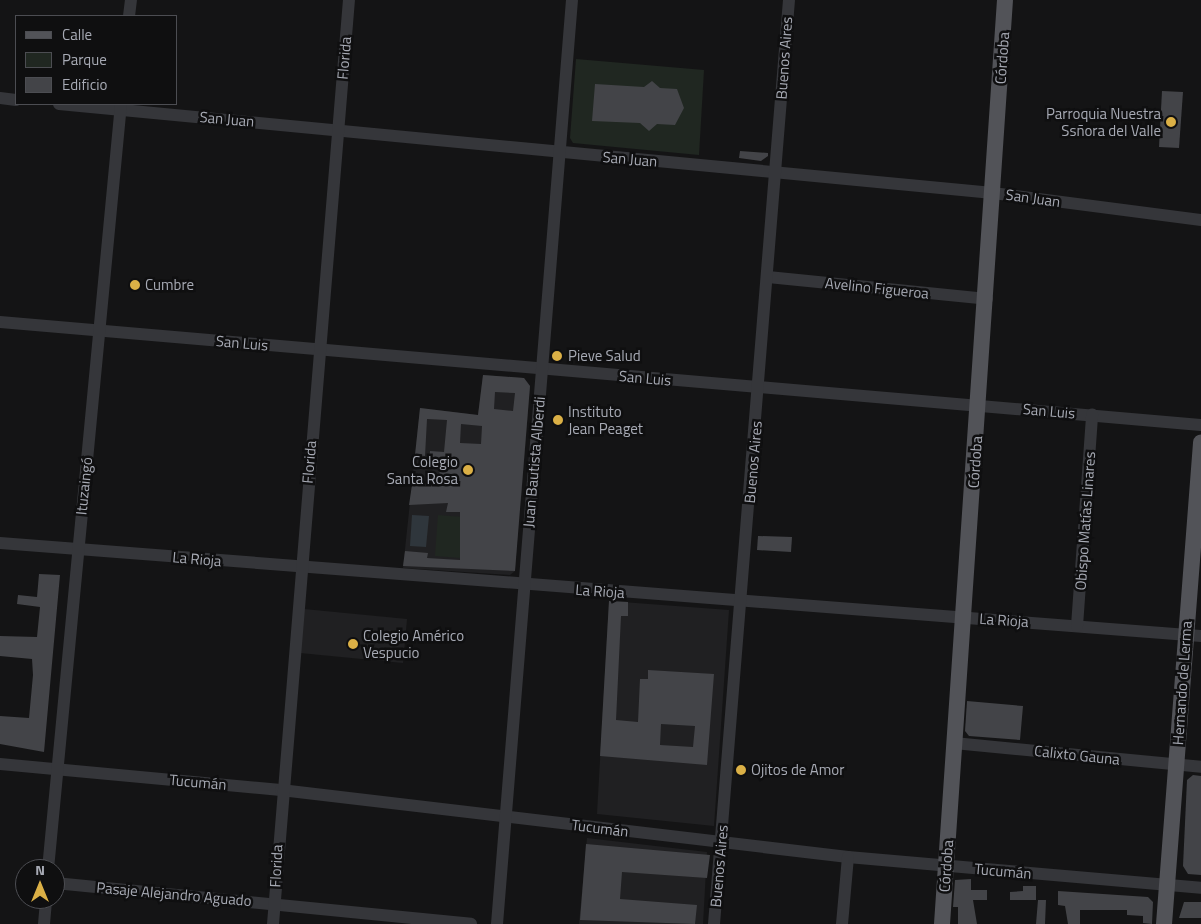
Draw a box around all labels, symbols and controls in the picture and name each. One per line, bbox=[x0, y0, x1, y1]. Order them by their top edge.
legend bbox=[15, 15, 178, 105]
street label: Buenos Aires bbox=[772, 16, 796, 100]
text: Calle bbox=[62, 23, 92, 46]
street label: Córdoba bbox=[991, 31, 1013, 85]
street label: Florida bbox=[333, 36, 355, 80]
text: Parque bbox=[62, 48, 107, 71]
text: Edificio bbox=[62, 73, 107, 96]
place label: Parroquia Nuestra Ssñora del Valle bbox=[1046, 104, 1161, 139]
street label: San Juan bbox=[199, 108, 255, 130]
marker: Parroquia Nuestra Ssñora del Valle bbox=[1165, 116, 1177, 128]
street label: San Juan bbox=[602, 148, 658, 170]
street label: San Juan bbox=[1005, 185, 1061, 211]
street label: Avelino Figueroa bbox=[824, 274, 930, 302]
place label: Cumbre bbox=[145, 276, 194, 294]
marker: Cumbre bbox=[129, 279, 141, 291]
street label: San Luis bbox=[215, 332, 269, 354]
place label: Pieve Salud bbox=[568, 347, 641, 365]
marker: Pieve Salud bbox=[550, 349, 564, 363]
street label: San Luis bbox=[618, 367, 672, 389]
street label: Juan Bautista Alberdi bbox=[519, 396, 549, 528]
street label: San Luis bbox=[1022, 400, 1076, 422]
place label: Instituto Jean Peaget bbox=[568, 402, 643, 437]
marker: Instituto Jean Peaget bbox=[552, 414, 564, 426]
street label: Buenos Aires bbox=[740, 420, 766, 504]
street label: Córdoba bbox=[964, 435, 986, 489]
street label: Florida bbox=[298, 440, 320, 484]
street label: Obispo Matías Linares bbox=[1071, 451, 1099, 591]
place label: Colegio Santa Rosa bbox=[387, 452, 458, 487]
street label: Ituzaingó bbox=[72, 456, 96, 516]
marker: Colegio Santa Rosa bbox=[462, 464, 474, 476]
street label: La Rioja bbox=[172, 548, 222, 570]
street label: La Rioja bbox=[575, 580, 625, 602]
street label: La Rioja bbox=[979, 609, 1029, 631]
street label: Hernando de Lerma bbox=[1169, 620, 1195, 746]
place label: Colegio Américo Vespucio bbox=[363, 626, 464, 661]
marker: Colegio Américo Vespucio bbox=[347, 638, 359, 650]
street label: Calixto Gauna bbox=[1033, 742, 1121, 768]
place label: Ojitos de Amor bbox=[751, 761, 844, 779]
marker: Ojitos de Amor bbox=[735, 764, 747, 776]
street label: Tucumán bbox=[169, 771, 227, 793]
street label: Tucumán bbox=[571, 816, 629, 840]
street label: Buenos Aires bbox=[706, 824, 732, 908]
street label: Córdoba bbox=[935, 839, 957, 893]
street label: Florida bbox=[266, 844, 286, 888]
north arrow bbox=[15, 859, 65, 909]
text: N bbox=[35, 859, 45, 880]
street label: Tucumán bbox=[974, 860, 1032, 882]
street label: Pasaje Alejandro Aguado bbox=[96, 878, 252, 910]

